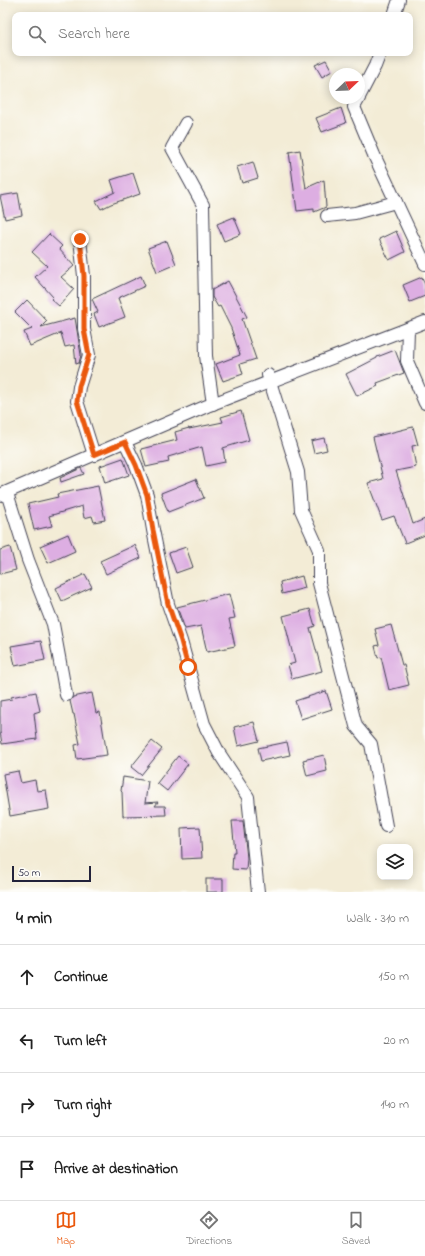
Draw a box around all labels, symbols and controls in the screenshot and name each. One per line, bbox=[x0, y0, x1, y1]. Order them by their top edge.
search box bbox=[12, 12, 413, 56]
icon: search bbox=[26, 23, 48, 45]
text: Search here bbox=[58, 23, 130, 45]
north arrow bbox=[329, 68, 365, 104]
route end bbox=[71, 230, 89, 248]
route start bbox=[179, 658, 197, 676]
map controls bbox=[377, 844, 413, 880]
button: layers bbox=[377, 844, 413, 880]
scale bar bbox=[12, 864, 91, 883]
text: 50 m bbox=[18, 865, 40, 881]
text: 4 min bbox=[16, 906, 52, 931]
text: Walk · 310 m bbox=[346, 909, 409, 928]
icon: ahead bbox=[16, 966, 38, 988]
text: Continue bbox=[54, 966, 108, 988]
text: 150 m bbox=[378, 967, 409, 986]
icon: left bbox=[16, 1030, 38, 1052]
text: Turn left bbox=[54, 1030, 107, 1052]
text: 20 m bbox=[384, 1031, 409, 1050]
icon: right bbox=[16, 1094, 38, 1116]
text: Turn right bbox=[54, 1094, 112, 1116]
text: 140 m bbox=[381, 1095, 409, 1114]
icon: arrive bbox=[16, 1158, 38, 1180]
text: Arrive at destination bbox=[54, 1158, 178, 1180]
tab: Map bbox=[55, 1209, 77, 1249]
tab: Directions bbox=[186, 1209, 232, 1249]
tab: Saved bbox=[342, 1209, 370, 1249]

